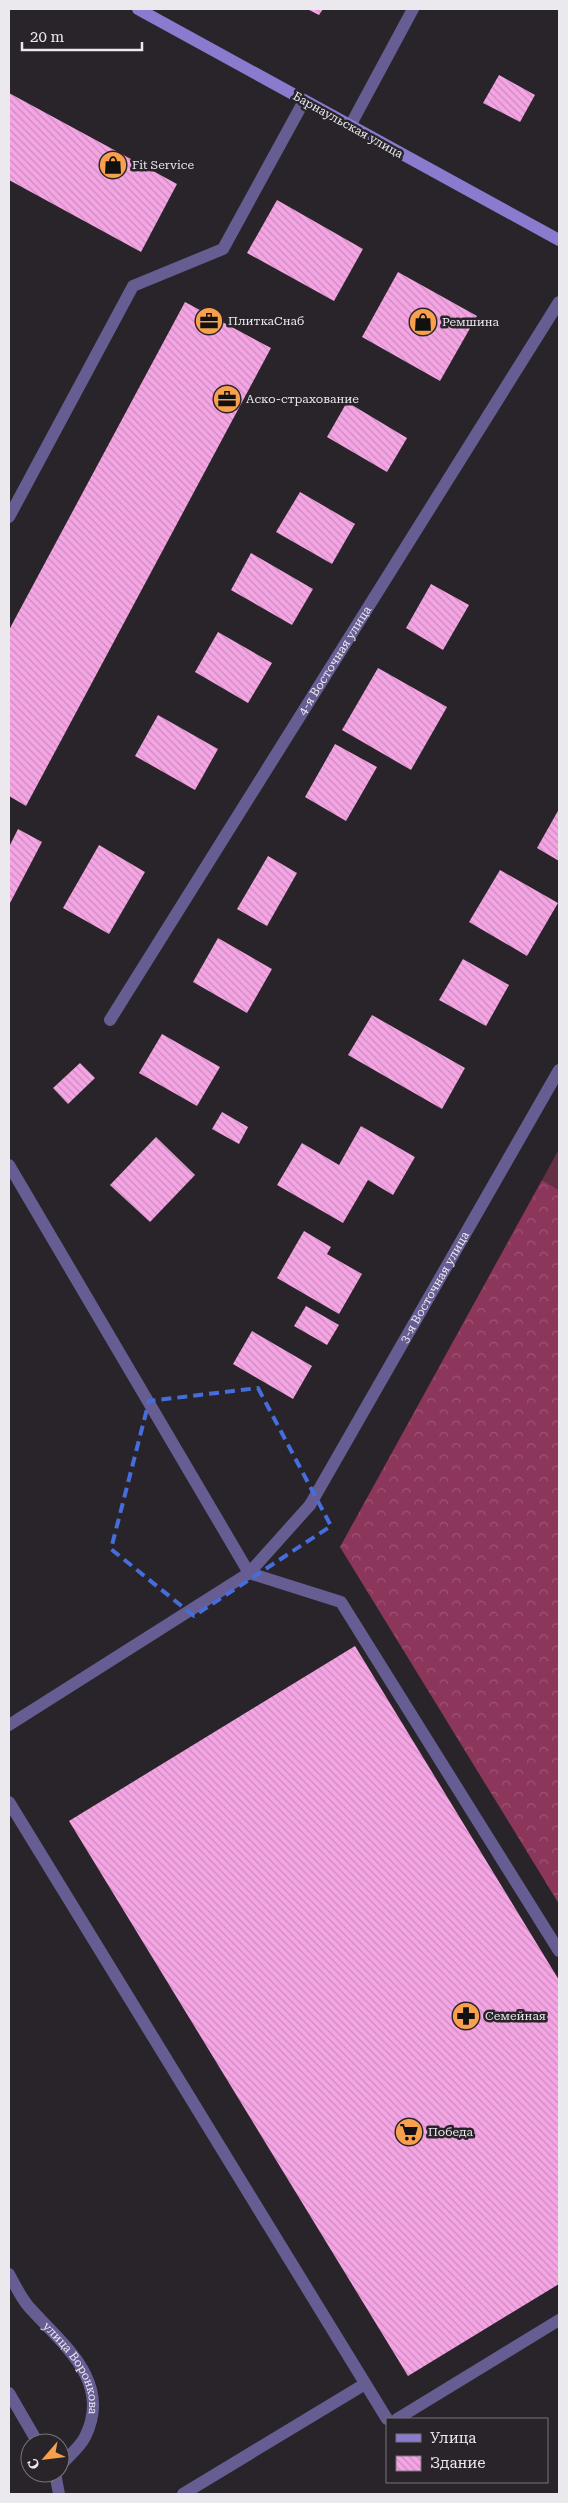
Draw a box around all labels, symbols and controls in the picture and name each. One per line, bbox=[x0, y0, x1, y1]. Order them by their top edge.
scale bar bbox=[22, 20, 142, 52]
text: 20 m bbox=[30, 28, 65, 46]
street label: Барнаульская улица bbox=[290, 89, 406, 161]
shop icon: Fit Service bbox=[98, 150, 128, 180]
place label: Fit Service bbox=[132, 158, 194, 172]
office icon: ПлиткаСнаб bbox=[194, 306, 224, 336]
shop icon: Ремшина bbox=[408, 307, 438, 337]
place label: ПлиткаСнаб bbox=[228, 314, 304, 328]
place label: Ремшина bbox=[442, 315, 500, 329]
office icon: Аско-страхование bbox=[212, 384, 242, 414]
place label: Аско-страхование bbox=[246, 392, 359, 406]
street label: 4-я Восточная улица bbox=[295, 603, 374, 718]
street label: 3-я Восточная улица bbox=[397, 1228, 472, 1345]
pharmacy icon: Семейная bbox=[451, 2001, 481, 2031]
place label: Семейная bbox=[485, 2009, 546, 2023]
supermarket icon: Победа bbox=[394, 2117, 424, 2147]
place label: Победа bbox=[428, 2125, 474, 2139]
street label: улица Воронкова bbox=[40, 2319, 100, 2416]
legend bbox=[386, 2418, 548, 2483]
text: Улица bbox=[430, 2429, 476, 2447]
north arrow bbox=[20, 2433, 70, 2483]
text: Здание bbox=[430, 2454, 486, 2472]
text: С bbox=[24, 2456, 43, 2472]

